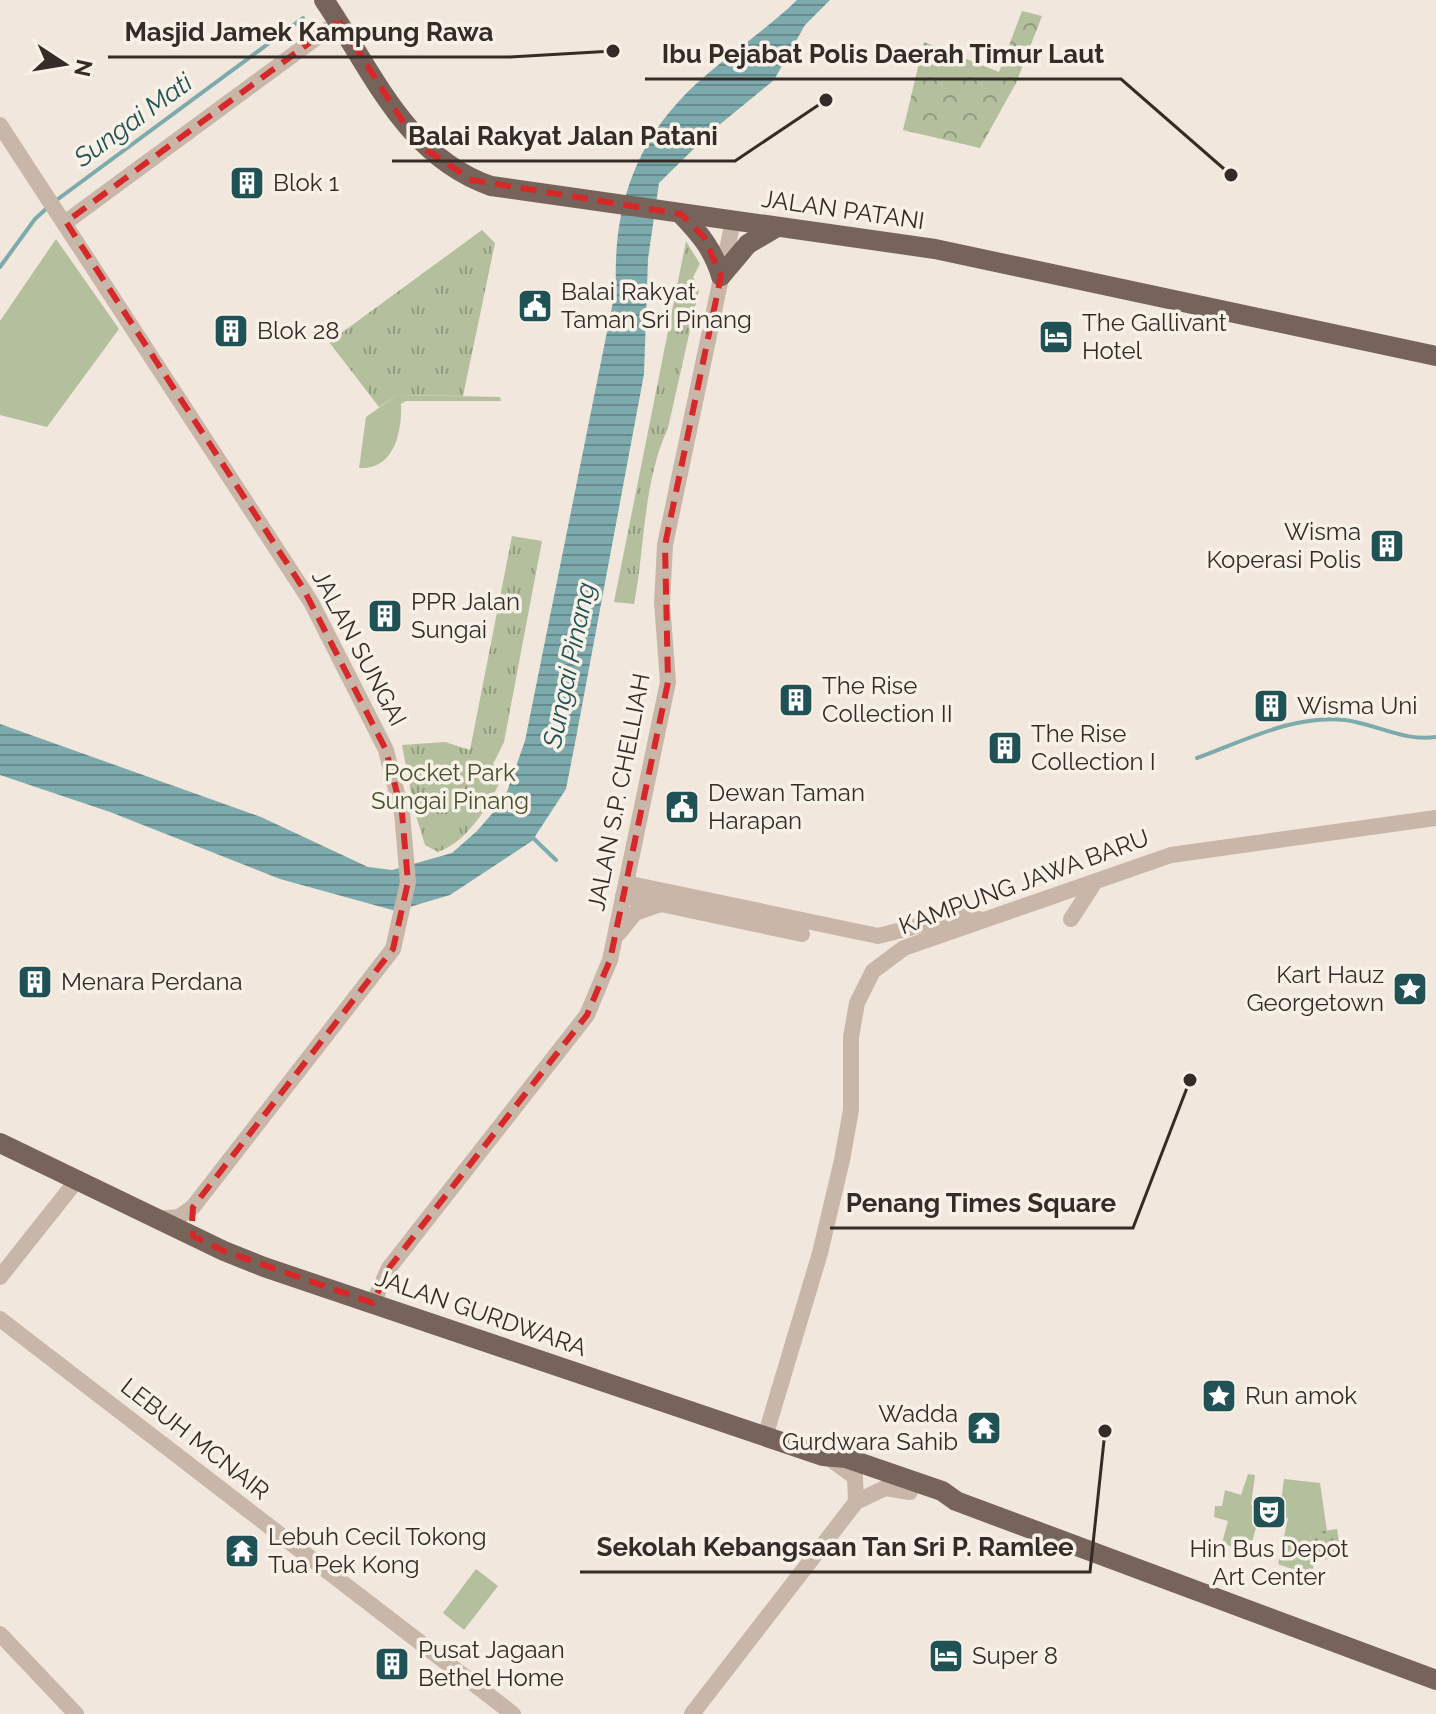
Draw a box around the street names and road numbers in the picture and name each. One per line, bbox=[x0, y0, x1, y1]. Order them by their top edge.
street label: JALAN PATANI bbox=[760, 184, 926, 235]
street label: JALAN SUNGAI bbox=[306, 565, 413, 731]
street label: JALAN S.P. CHELLIAH bbox=[581, 671, 656, 913]
street label: KAMPUNG JAWA BARU bbox=[895, 823, 1153, 940]
street label: JALAN GURDWARA bbox=[372, 1263, 591, 1362]
street label: LEBUH MCNAIR bbox=[115, 1372, 275, 1506]

